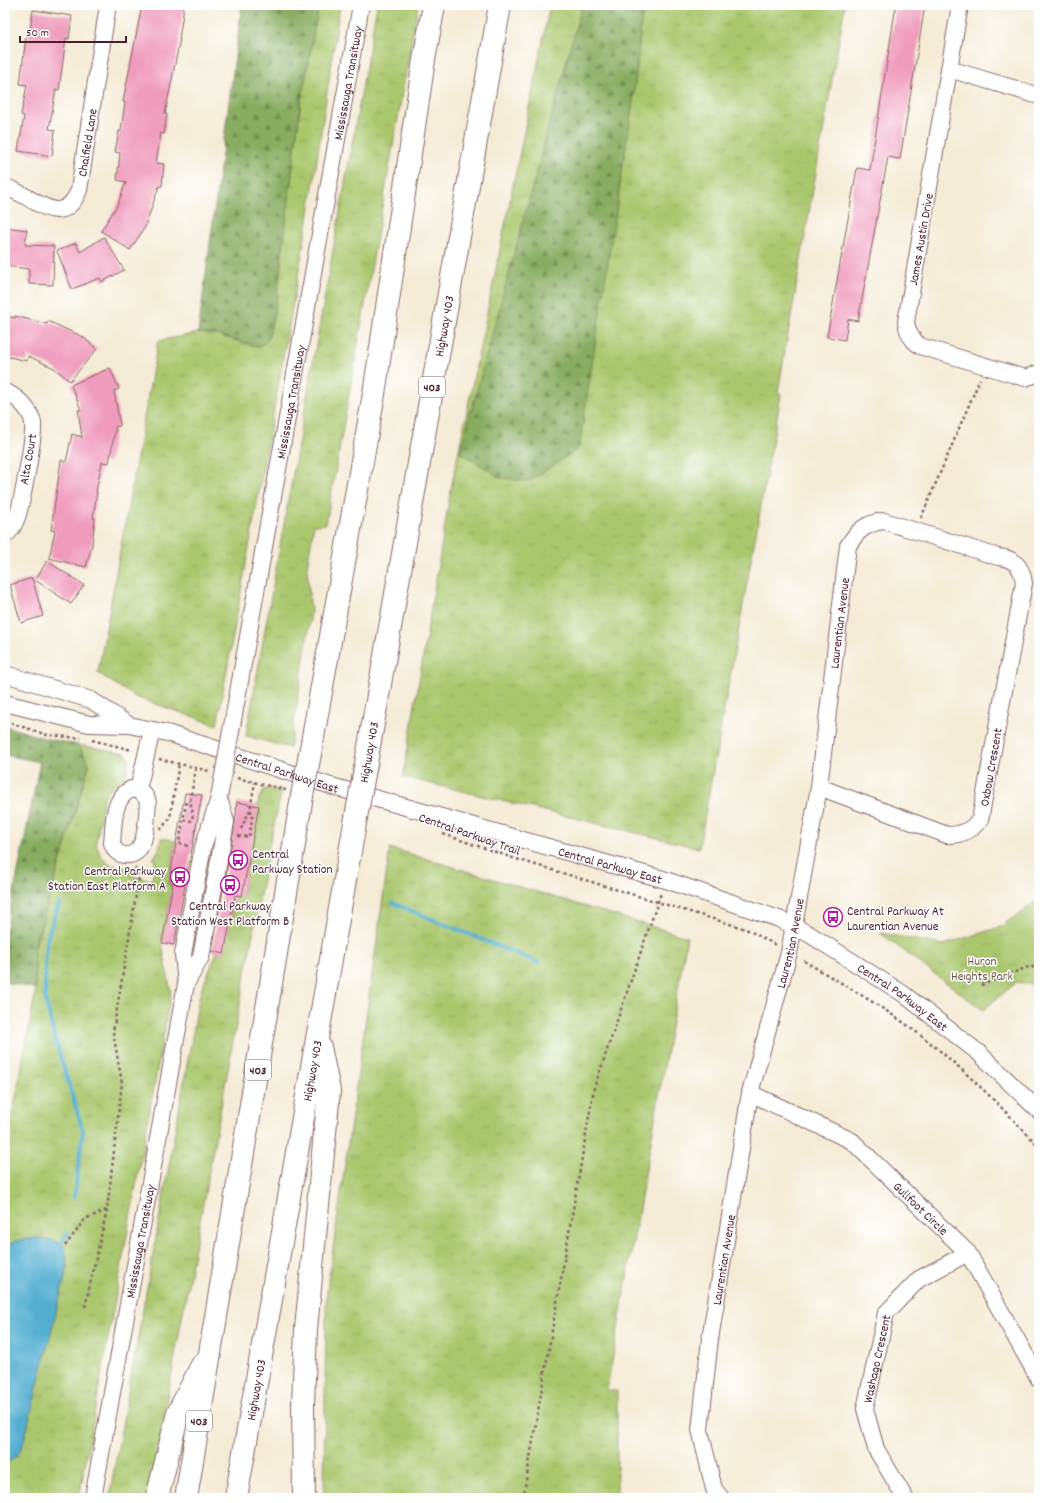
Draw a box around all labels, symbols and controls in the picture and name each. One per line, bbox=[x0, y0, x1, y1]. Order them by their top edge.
scale bar bbox=[20, 18, 126, 44]
street label: Mississauga Transitway bbox=[330, 24, 369, 142]
text: 50 m bbox=[26, 25, 49, 42]
street label: Chalfield Lane bbox=[74, 107, 104, 178]
street label: James Austin Drive bbox=[905, 192, 940, 287]
street label: Highway 403 bbox=[431, 294, 460, 358]
street label: Mississauga Transitway bbox=[273, 343, 312, 461]
road number: 403 bbox=[419, 377, 445, 397]
street label: Alta Court bbox=[16, 432, 43, 486]
street label: Laurentian Avenue bbox=[826, 576, 856, 670]
street label: Highway 403 bbox=[356, 720, 385, 784]
street label: Oxbow Crescent bbox=[976, 727, 1009, 808]
street label: Central Parkway East bbox=[233, 749, 341, 800]
street label: Central Parkway Trail bbox=[416, 809, 523, 862]
street label: Central Parkway East bbox=[556, 843, 664, 891]
place label: Central Parkway Station bbox=[252, 846, 332, 880]
bus stop icon: Central Parkway Station bbox=[227, 849, 249, 871]
place label: Central Parkway Station East Platform A bbox=[48, 863, 167, 897]
bus stop icon: Central Parkway Station East Platform A bbox=[169, 866, 191, 888]
bus stop icon: Central Parkway Station West Platform B bbox=[219, 874, 241, 896]
street label: Laurentian Avenue bbox=[773, 897, 811, 991]
place label: Central Parkway Station West Platform B bbox=[171, 898, 289, 932]
place label: Central Parkway At Laurentian Avenue bbox=[847, 903, 944, 937]
bus stop icon: Central Parkway At Laurentian Avenue bbox=[822, 906, 844, 928]
park label: Huron Heights Park bbox=[951, 953, 1013, 987]
street label: Central Parkway East bbox=[853, 960, 951, 1037]
street label: Highway 403 bbox=[299, 1039, 329, 1103]
road number: 403 bbox=[245, 1060, 271, 1080]
street label: Gullfoot Circle bbox=[888, 1178, 952, 1241]
street label: Mississauga Transitway bbox=[122, 1182, 162, 1300]
street label: Laurentian Avenue bbox=[709, 1213, 742, 1307]
street label: Washago Crescent bbox=[860, 1313, 897, 1405]
street label: Highway 403 bbox=[243, 1358, 272, 1422]
road number: 403 bbox=[186, 1411, 212, 1431]

